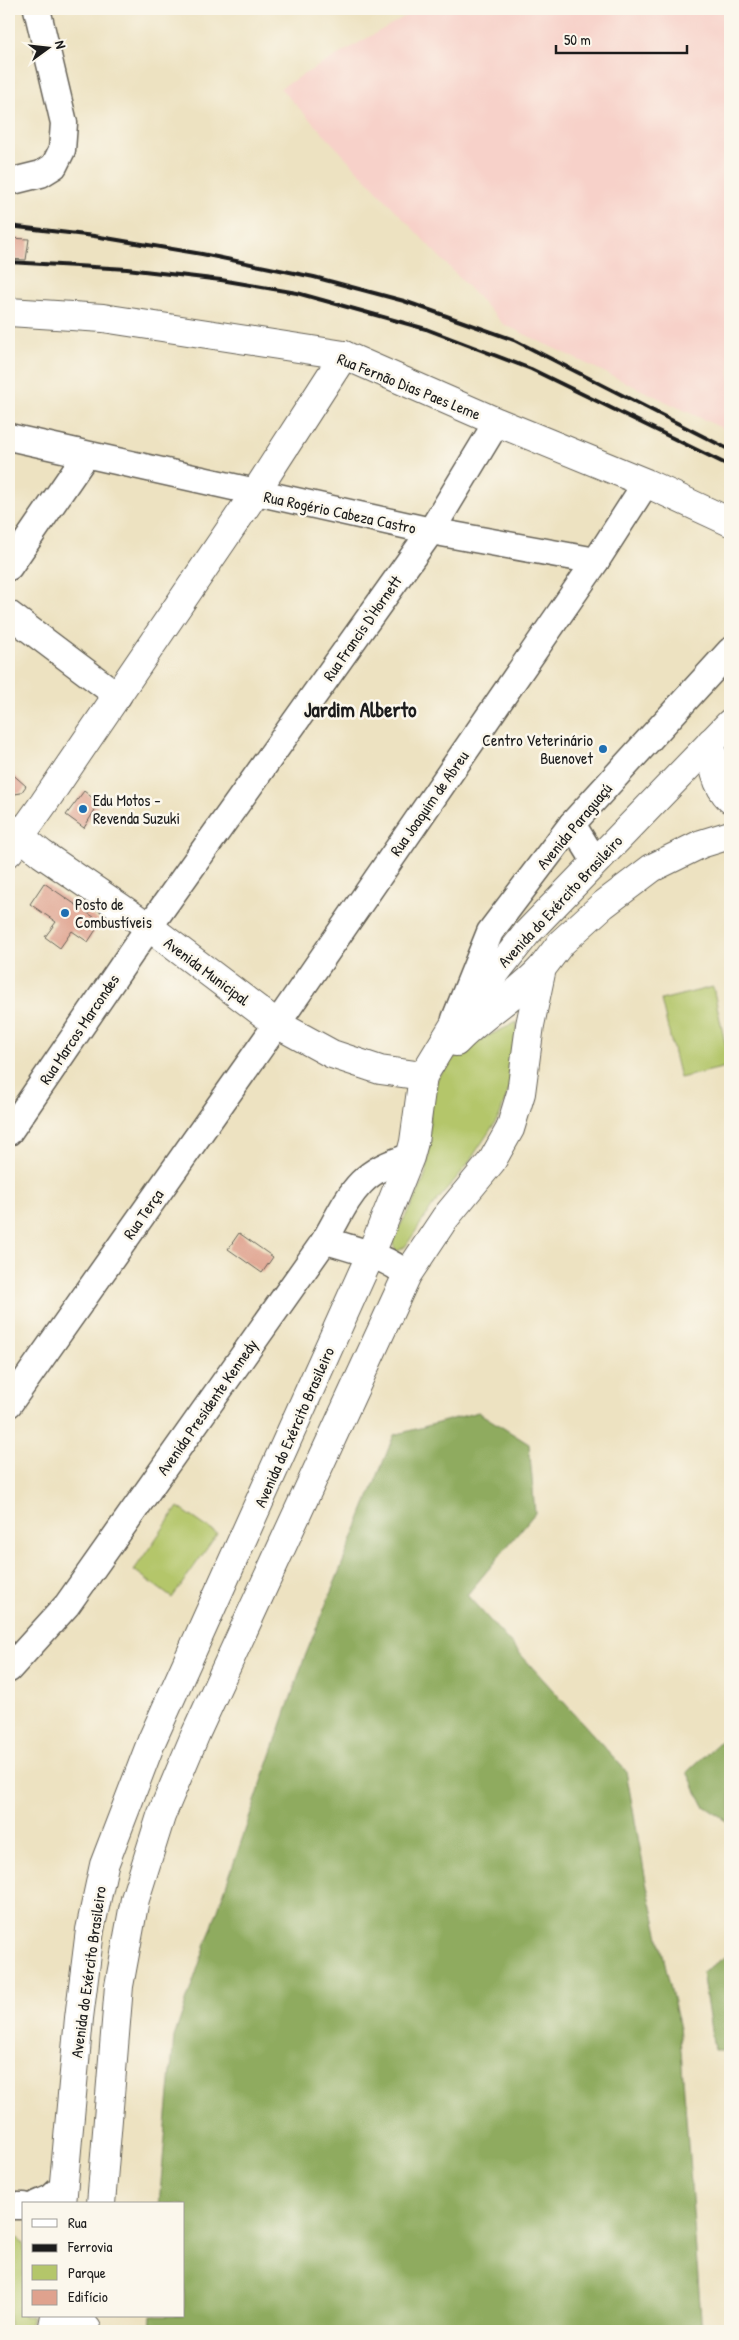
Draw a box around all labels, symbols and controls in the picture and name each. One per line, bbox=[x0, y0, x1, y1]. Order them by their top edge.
north arrow bbox=[22, 22, 72, 72]
scale bar bbox=[556, 22, 688, 54]
text: 50 m bbox=[564, 29, 591, 50]
text: N bbox=[51, 38, 71, 51]
street label: Rua Fernão Dias Paes Leme bbox=[334, 347, 485, 425]
street label: Rua Rogério Cabeza Castro bbox=[262, 485, 419, 539]
street label: Rua Francis D'Hornett bbox=[317, 571, 407, 685]
district label: Jardim Alberto bbox=[304, 695, 417, 724]
place label: Centro Veterinário Buenovet bbox=[482, 729, 594, 769]
marker: Centro Veterinário Buenovet bbox=[597, 743, 609, 755]
street label: Rua Joaquim de Abreu bbox=[384, 745, 474, 860]
street label: Avenida Paraguaçú bbox=[531, 778, 617, 874]
place label: Edu Motos - Revenda Suzuki bbox=[93, 789, 180, 829]
marker: Edu Motos - Revenda Suzuki bbox=[77, 803, 89, 815]
street label: Avenida do Exército Brasileiro bbox=[493, 830, 627, 972]
place label: Posto de Combustíveis bbox=[75, 893, 152, 933]
marker: Posto de Combustíveis bbox=[59, 907, 71, 919]
street label: Avenida Municipal bbox=[160, 932, 255, 1011]
street label: Rua Marcos Marcondes bbox=[34, 970, 124, 1088]
street label: Rua Terça bbox=[118, 1185, 168, 1243]
street label: Avenida Presidente Kennedy bbox=[152, 1334, 262, 1479]
street label: Avenida do Exército Brasileiro bbox=[249, 1343, 340, 1511]
street label: Avenida do Exército Brasileiro bbox=[65, 1884, 111, 2059]
legend bbox=[22, 2202, 185, 2318]
text: Rua bbox=[68, 2212, 87, 2233]
text: Ferrovia bbox=[67, 2236, 113, 2257]
text: Parque bbox=[68, 2262, 106, 2283]
text: Edifício bbox=[68, 2286, 108, 2307]

